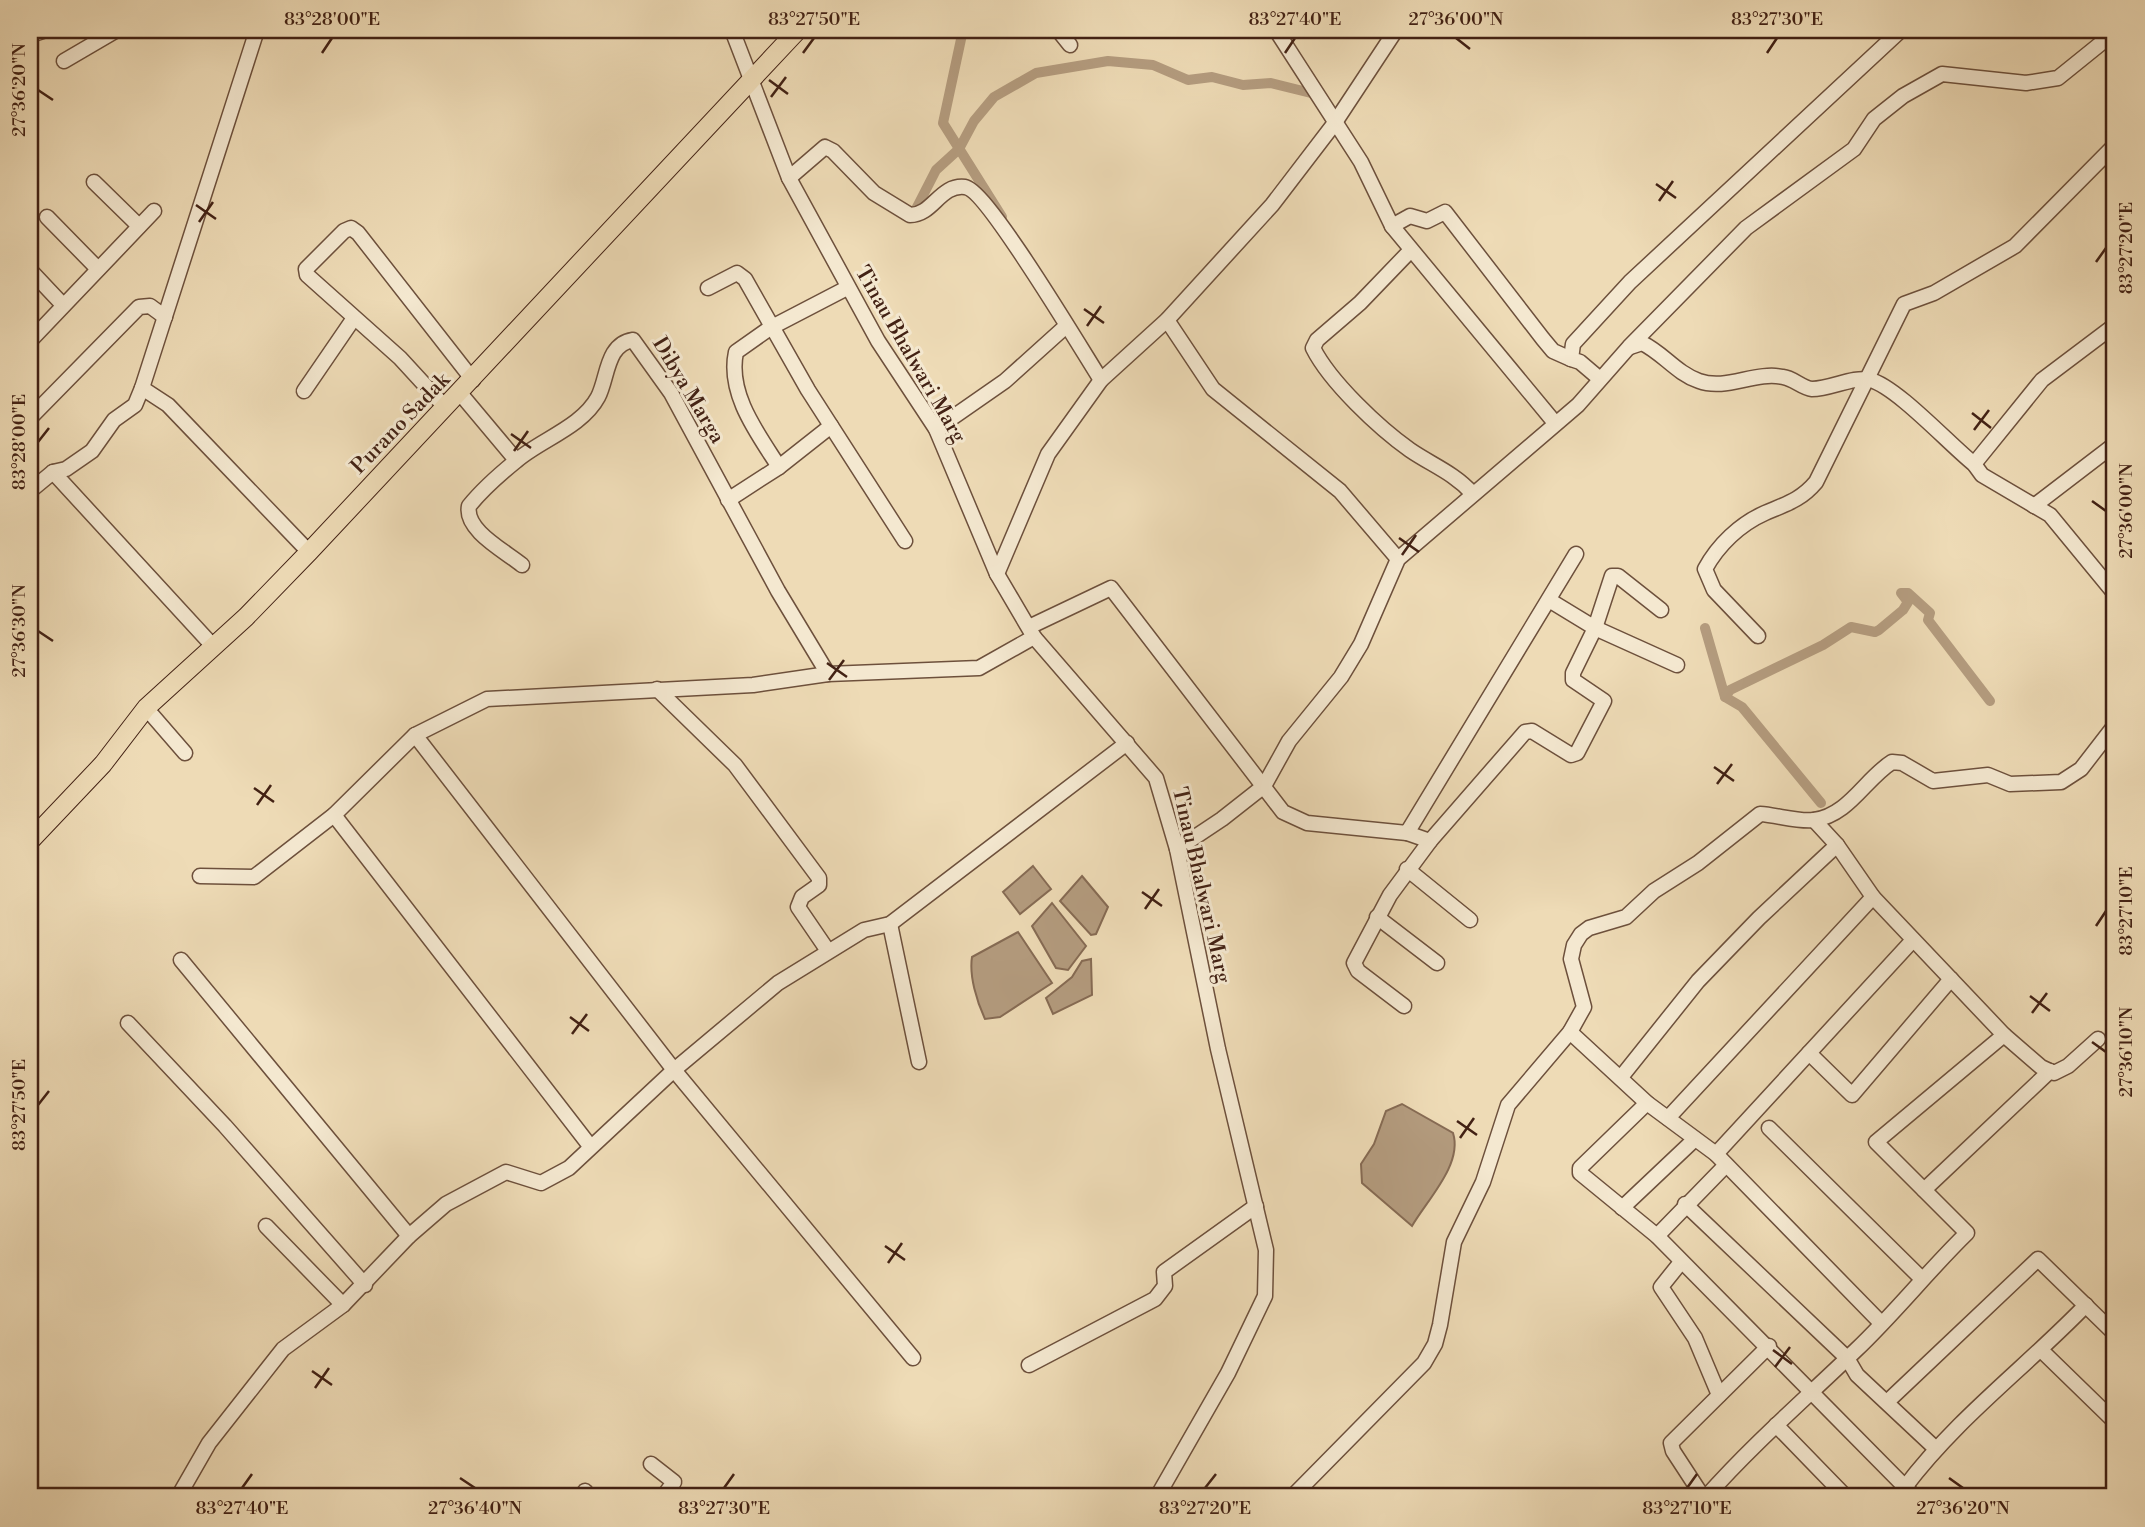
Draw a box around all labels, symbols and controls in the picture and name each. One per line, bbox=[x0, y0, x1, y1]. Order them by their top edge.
text: 83°28'00"E bbox=[284, 8, 380, 31]
text: 83°27'50"E bbox=[768, 8, 860, 31]
text: 83°27'40"E bbox=[1249, 8, 1342, 31]
text: 27°36'00"N bbox=[1408, 8, 1504, 31]
text: 83°27'30"E bbox=[1731, 8, 1823, 31]
text: 27°36'20"N bbox=[8, 43, 31, 137]
text: 83°27'20"E bbox=[2115, 202, 2138, 294]
street label: Tinau Bhalwari Marg bbox=[849, 261, 971, 448]
street label: Dibya Marga bbox=[646, 333, 730, 449]
street label: Purano Sadak bbox=[346, 367, 456, 480]
text: 83°28'00"E bbox=[8, 394, 31, 490]
text: 27°36'00"N bbox=[2115, 463, 2138, 559]
text: 27°36'30"N bbox=[8, 584, 31, 678]
street label: Tinau Bhalwari Marg bbox=[1166, 785, 1236, 986]
text: 83°27'10"E bbox=[2115, 866, 2138, 956]
text: 27°36'10"N bbox=[2115, 1006, 2138, 1097]
text: 83°27'50"E bbox=[8, 1059, 31, 1151]
text: 83°27'40"E bbox=[196, 1497, 289, 1520]
text: 27°36'40"N bbox=[428, 1497, 523, 1520]
text: 83°27'30"E bbox=[678, 1497, 770, 1520]
text: 83°27'20"E bbox=[1159, 1497, 1251, 1520]
text: 83°27'10"E bbox=[1642, 1497, 1732, 1520]
text: 27°36'20"N bbox=[1916, 1497, 2010, 1520]

